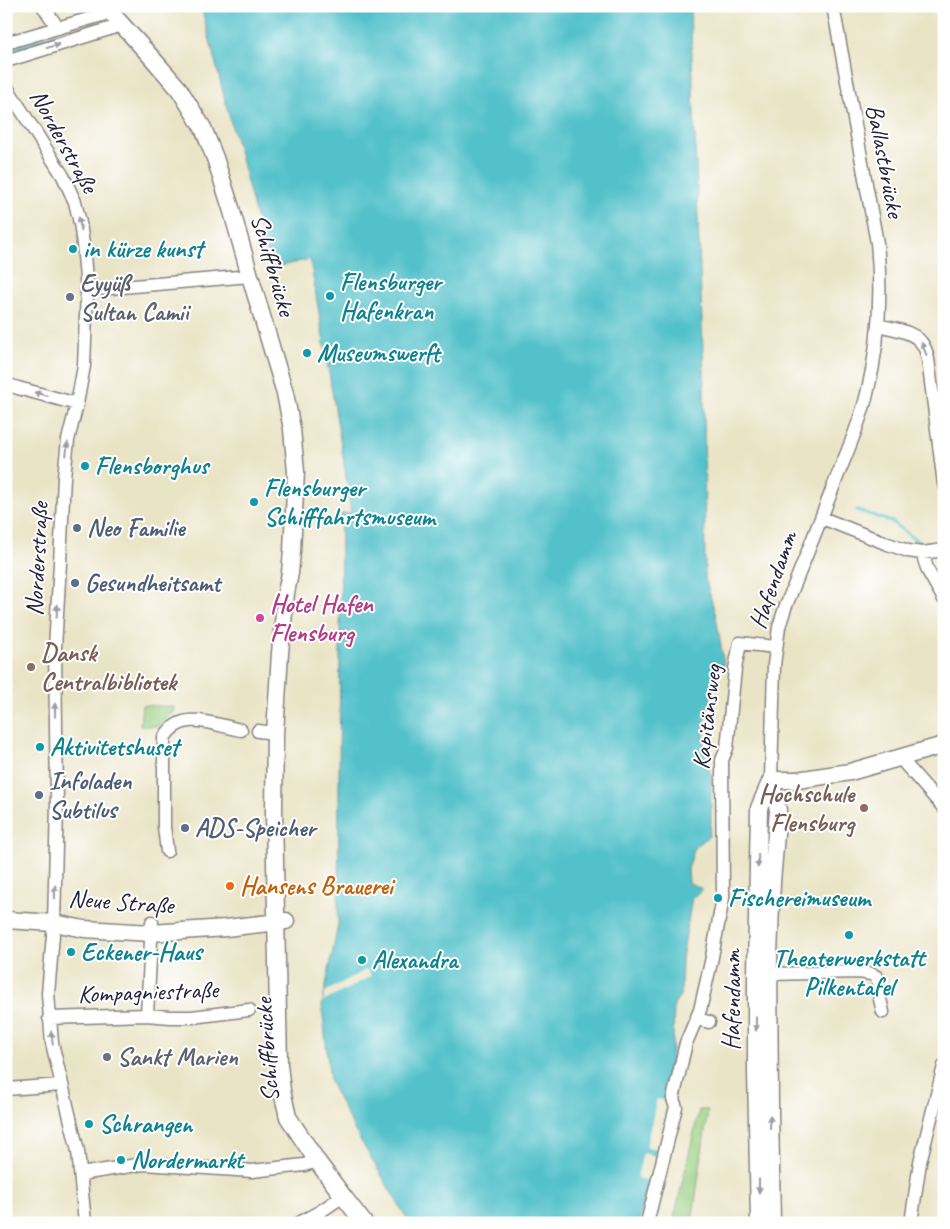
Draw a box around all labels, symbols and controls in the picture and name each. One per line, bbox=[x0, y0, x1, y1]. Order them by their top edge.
one-way arrow bbox=[46, 42, 61, 50]
street label: Norderstraße bbox=[22, 83, 107, 200]
street label: Ballastbrücke bbox=[858, 102, 912, 222]
street label: Schiffbrücke bbox=[243, 210, 303, 321]
one-way arrow bbox=[76, 216, 84, 232]
place label: in kürze kunst bbox=[83, 233, 206, 265]
marker: in kürze kunst bbox=[67, 243, 79, 255]
place label: Flensburger Hafenkran bbox=[340, 266, 444, 327]
place label: Eyyüß Sultan Camii bbox=[80, 267, 191, 328]
marker: Flensburger Hafenkran bbox=[324, 290, 336, 302]
marker: Eyyüß Sultan Camii bbox=[64, 291, 76, 303]
place label: Museumswerft bbox=[317, 337, 442, 369]
one-way arrow bbox=[920, 341, 928, 356]
marker: Museumswerft bbox=[301, 347, 313, 359]
one-way arrow bbox=[34, 390, 49, 398]
one-way arrow bbox=[63, 441, 71, 457]
place label: Flensborghus bbox=[95, 450, 211, 482]
marker: Flensborghus bbox=[79, 460, 91, 472]
place label: Flensburger Schifffahrtsmuseum bbox=[264, 472, 437, 533]
marker: Flensburger Schifffahrtsmuseum bbox=[248, 496, 260, 508]
street label: Norderstraße bbox=[18, 499, 56, 617]
place label: Neo Familie bbox=[87, 512, 186, 544]
marker: Neo Familie bbox=[71, 522, 83, 534]
street label: Hafendamm bbox=[741, 525, 805, 633]
place label: Gesundheitsamt bbox=[85, 567, 223, 599]
marker: Gesundheitsamt bbox=[69, 577, 81, 589]
place label: Hotel Hafen Flensburg bbox=[270, 588, 374, 649]
one-way arrow bbox=[53, 603, 61, 619]
marker: Hotel Hafen Flensburg bbox=[254, 612, 266, 624]
place label: Dansk Centralbibliotek bbox=[41, 637, 179, 698]
marker: Dansk Centralbibliotek bbox=[25, 661, 37, 673]
street label: Kapitänsweg bbox=[685, 662, 729, 771]
one-way arrow bbox=[51, 702, 59, 718]
place label: Aktivitetshuset bbox=[50, 731, 182, 763]
marker: Aktivitetshuset bbox=[34, 741, 46, 753]
place label: Infoladen Subtilus bbox=[49, 765, 132, 826]
place label: Hochschule Flensburg bbox=[758, 778, 856, 839]
marker: Infoladen Subtilus bbox=[33, 789, 45, 801]
marker: Hochschule Flensburg bbox=[858, 802, 870, 814]
place label: ADS-Speicher bbox=[195, 812, 318, 844]
marker: ADS-Speicher bbox=[179, 822, 191, 834]
one-way arrow bbox=[754, 853, 762, 869]
place label: Hansens Brauerei bbox=[240, 870, 396, 902]
marker: Hansens Brauerei bbox=[224, 880, 236, 892]
street label: Neue Straße bbox=[67, 882, 176, 922]
place label: Fischereimuseum bbox=[728, 882, 873, 914]
one-way arrow bbox=[51, 884, 59, 900]
marker: Fischereimuseum bbox=[712, 892, 724, 904]
marker: Theaterwerkstatt Pilkentafel bbox=[843, 929, 855, 941]
place label: Eckener-Haus bbox=[81, 936, 204, 968]
place label: Theaterwerkstatt Pilkentafel bbox=[773, 942, 927, 1003]
place label: Alexandra bbox=[372, 944, 460, 976]
marker: Eckener-Haus bbox=[65, 946, 77, 958]
street label: Hafendamm bbox=[716, 948, 748, 1051]
marker: Alexandra bbox=[356, 954, 368, 966]
street label: Kompagniestraße bbox=[77, 973, 221, 1010]
street label: Schiffbrücke bbox=[247, 995, 287, 1103]
one-way arrow bbox=[752, 1016, 760, 1032]
one-way arrow bbox=[48, 1029, 56, 1045]
place label: Sankt Marien bbox=[117, 1041, 238, 1073]
marker: Sankt Marien bbox=[101, 1051, 113, 1063]
place label: Schrangen bbox=[99, 1108, 194, 1140]
one-way arrow bbox=[766, 1113, 774, 1129]
marker: Schrangen bbox=[83, 1118, 95, 1130]
place label: Nordermarkt bbox=[131, 1144, 246, 1176]
marker: Nordermarkt bbox=[115, 1154, 127, 1166]
one-way arrow bbox=[755, 1178, 763, 1194]

